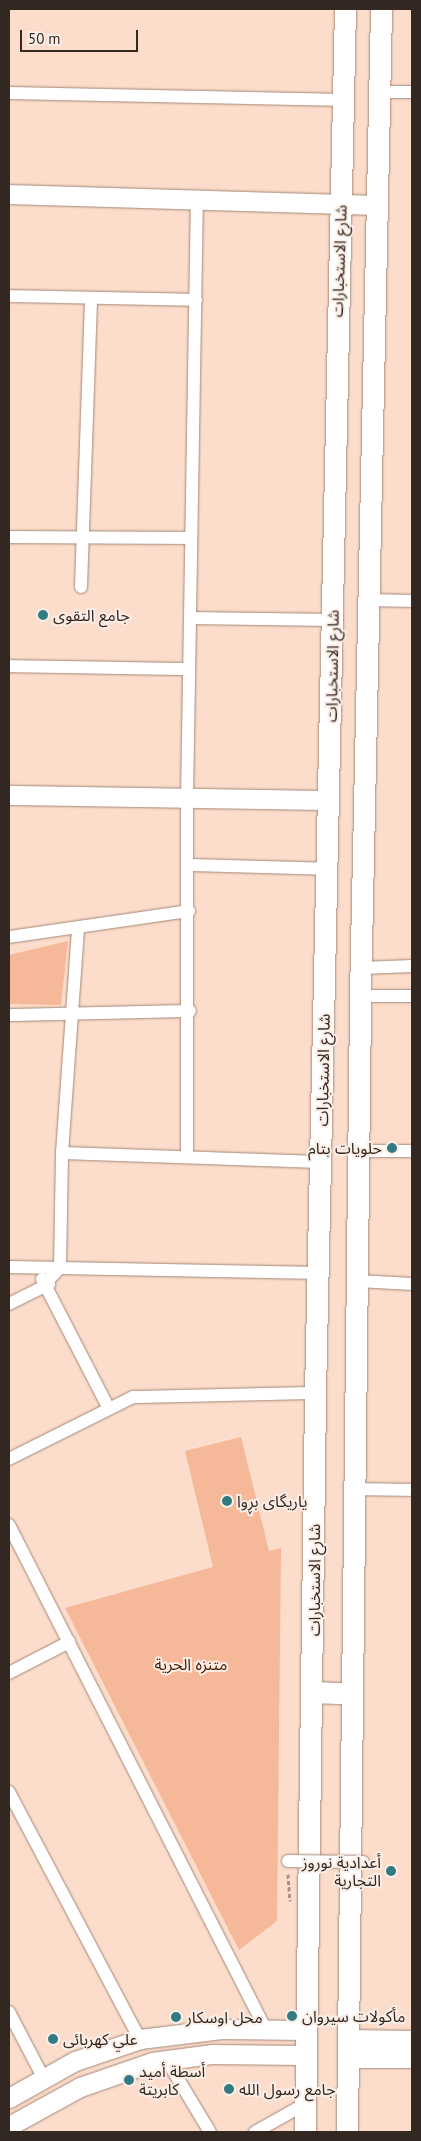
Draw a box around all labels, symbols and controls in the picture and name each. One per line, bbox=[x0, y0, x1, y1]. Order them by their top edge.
scale bar bbox=[22, 20, 140, 52]
text: 50 m bbox=[28, 29, 61, 48]
street label: شارع الاستخبارات bbox=[327, 204, 351, 318]
place label: جامع التقوى bbox=[53, 605, 130, 625]
marker: جامع التقوى bbox=[37, 609, 49, 621]
street label: شارع الاستخبارات bbox=[321, 610, 343, 722]
street label: شارع الاستخبارات bbox=[312, 1014, 334, 1126]
place label: حلويات بتام bbox=[308, 1138, 382, 1158]
marker: حلويات بتام bbox=[386, 1142, 398, 1154]
place label: یاریگای بڕوا bbox=[237, 1491, 307, 1511]
marker: یاریگای بڕوا bbox=[221, 1495, 233, 1507]
street label: شارع الاستخبارات bbox=[304, 1524, 324, 1636]
park label: متنزه الحرية bbox=[155, 1654, 227, 1674]
place label: أعدادية نوروز التجارية bbox=[302, 1852, 381, 1890]
marker: أعدادية نوروز التجارية bbox=[385, 1865, 397, 1877]
place label: مأكولات سيروان bbox=[302, 2006, 405, 2026]
place label: محل اوسكار bbox=[186, 2007, 263, 2027]
marker: مأكولات سيروان bbox=[286, 2010, 298, 2022]
marker: محل اوسكار bbox=[170, 2011, 182, 2023]
place label: علي كهربائى bbox=[63, 2029, 137, 2049]
marker: علي كهربائى bbox=[47, 2033, 59, 2045]
place label: أسطة أميد كابريتة bbox=[139, 2061, 205, 2099]
marker: أسطة أميد كابريتة bbox=[123, 2074, 135, 2086]
place label: جامع رسول الله bbox=[239, 2079, 336, 2099]
marker: جامع رسول الله bbox=[223, 2083, 235, 2095]

